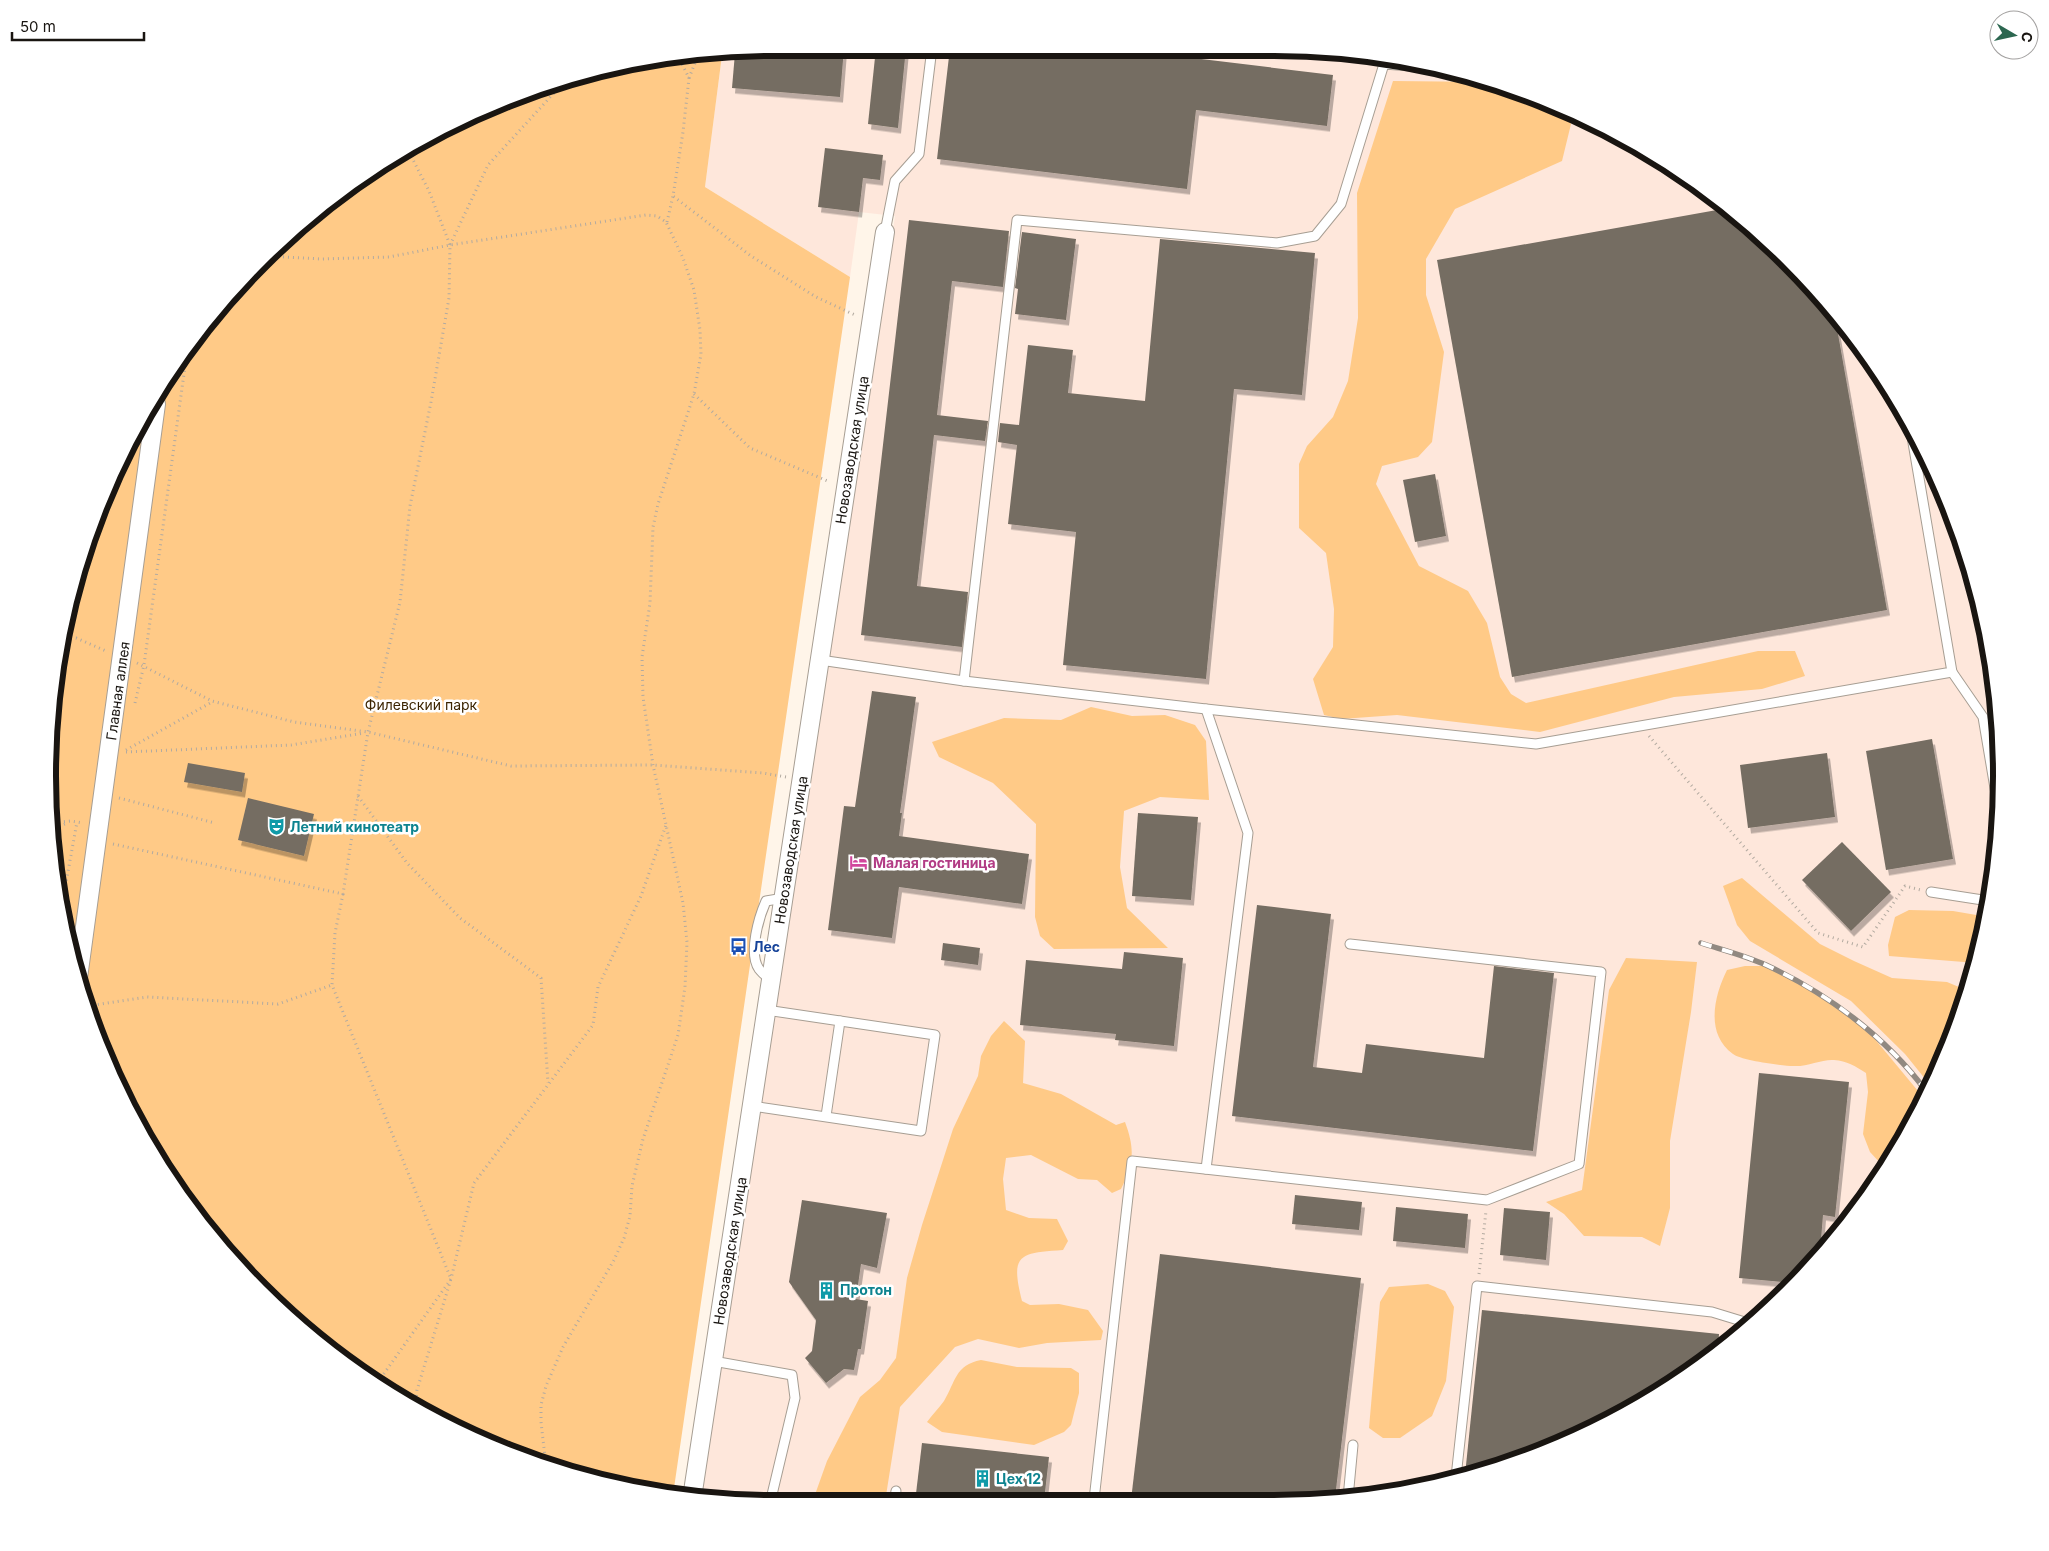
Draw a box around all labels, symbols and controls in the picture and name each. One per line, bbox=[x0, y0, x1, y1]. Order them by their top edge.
scale bar bbox=[12, 10, 145, 42]
north arrow bbox=[1989, 10, 2039, 60]
text: 50 m bbox=[20, 17, 56, 36]
text: С bbox=[2018, 31, 2037, 44]
street label: Новозаводская улица bbox=[831, 375, 872, 525]
street label: Главная аллея bbox=[102, 640, 133, 741]
park label: Филевский парк bbox=[365, 696, 478, 713]
street label: Новозаводская улица bbox=[770, 775, 811, 925]
theatre icon: Летний кинотеатр bbox=[266, 817, 286, 837]
place label: Летний кинотеатр bbox=[290, 818, 419, 835]
hotel icon: Малая гостиница bbox=[849, 853, 869, 873]
place label: Малая гостиница bbox=[873, 854, 996, 871]
bus stop icon: Лес bbox=[729, 937, 749, 957]
place label: Лес bbox=[753, 938, 780, 955]
street label: Новозаводская улица bbox=[709, 1176, 750, 1326]
building icon: Протон bbox=[816, 1280, 836, 1300]
place label: Протон bbox=[840, 1281, 892, 1298]
building icon: Цех 12 bbox=[972, 1469, 992, 1489]
place label: Цех 12 bbox=[996, 1470, 1041, 1487]

